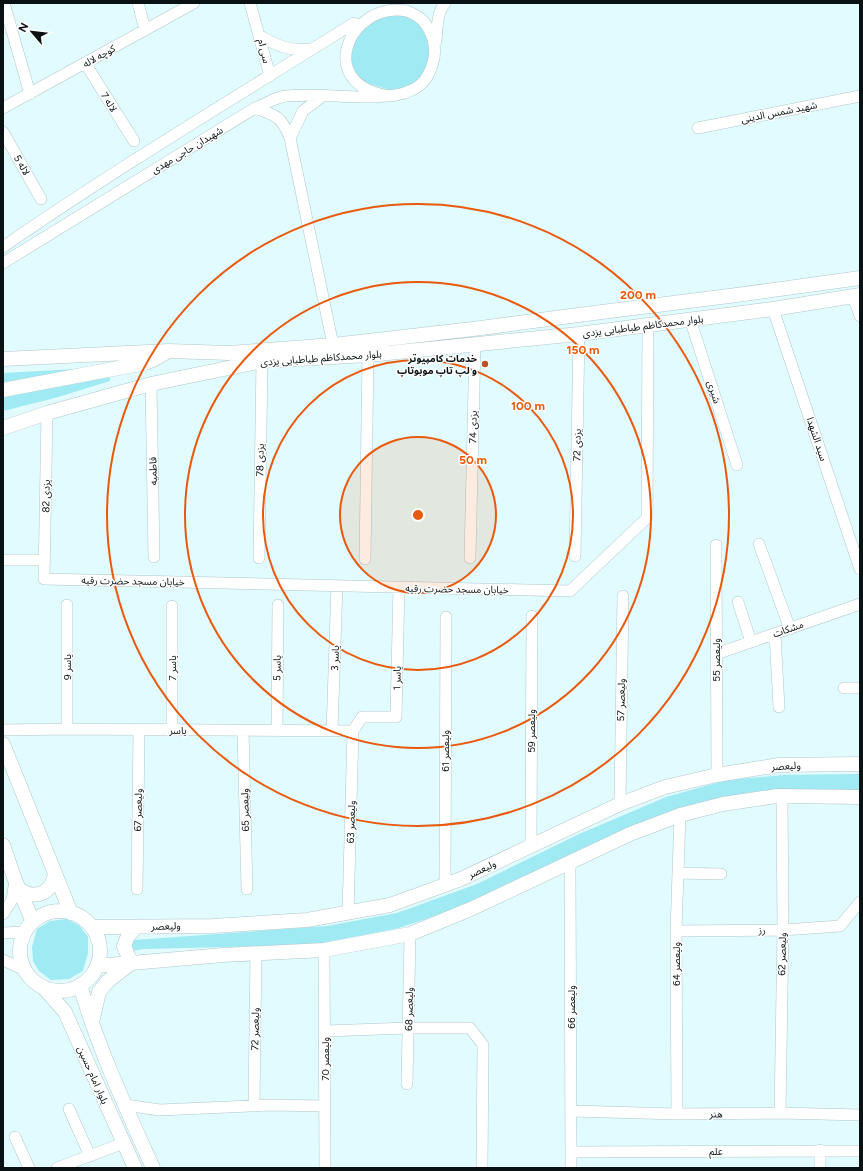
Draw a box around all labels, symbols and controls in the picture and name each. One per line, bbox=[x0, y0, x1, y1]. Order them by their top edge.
north arrow bbox=[12, 12, 52, 52]
text: N bbox=[16, 21, 31, 34]
street label: سی ام bbox=[253, 37, 273, 65]
street label: کوچه لاله bbox=[80, 41, 118, 70]
street label: لاله 7 bbox=[98, 90, 120, 114]
street label: شهید شمس الدینی bbox=[740, 98, 818, 126]
street label: شهیدان حاجی مهدی bbox=[149, 123, 225, 177]
street label: لاله 5 bbox=[11, 152, 33, 178]
text: 200 m bbox=[620, 288, 656, 302]
street label: بلوار محمدکاظم طباطبایی یزدی bbox=[582, 312, 705, 341]
text: 150 m bbox=[566, 343, 600, 357]
street label: بلوار محمدکاظم طباطبایی یزدی bbox=[260, 347, 382, 370]
place label: خدمات کامپیوتر و لپ تاپ موبوتاپ bbox=[397, 352, 478, 378]
marker: خدمات کامپیوتر و لپ تاپ موبوتاپ bbox=[480, 359, 490, 369]
street label: شیری bbox=[704, 379, 724, 405]
text: 100 m bbox=[511, 399, 545, 413]
street label: یزدی 74 bbox=[466, 410, 480, 444]
street label: سید الشهدا bbox=[804, 415, 830, 463]
street label: یزدی 72 bbox=[570, 429, 584, 461]
street label: یزدی 78 bbox=[253, 443, 267, 477]
text: 50 m bbox=[459, 453, 487, 467]
street label: فاطمیه bbox=[146, 456, 160, 485]
street label: یزدی 82 bbox=[39, 479, 53, 513]
centre of rings bbox=[411, 508, 425, 522]
street label: خیابان مسجد حضرت رقیه bbox=[81, 574, 185, 588]
street label: خیابان مسجد حضرت رقیه bbox=[405, 582, 509, 596]
street label: مشکات bbox=[771, 618, 805, 640]
street label: ولیعصر 55 bbox=[710, 638, 723, 682]
street label: یاسر 3 bbox=[328, 645, 342, 671]
street label: یاسر 9 bbox=[61, 654, 74, 680]
street label: یاسر 7 bbox=[166, 655, 179, 681]
street label: یاسر 5 bbox=[270, 655, 284, 681]
street label: یاسر 1 bbox=[390, 666, 404, 690]
street label: ولیعصر 57 bbox=[614, 678, 628, 722]
street label: ولیعصر 59 bbox=[525, 709, 538, 753]
street label: یاسر bbox=[168, 724, 187, 737]
street label: ولیعصر 61 bbox=[439, 730, 452, 772]
street label: ولیعصر bbox=[770, 759, 801, 773]
street label: ولیعصر 67 bbox=[131, 788, 145, 832]
street label: ولیعصر 65 bbox=[238, 788, 252, 832]
street label: ولیعصر 63 bbox=[344, 800, 358, 844]
street label: ولیعصر bbox=[465, 857, 498, 882]
street label: ولیعصر bbox=[150, 919, 181, 933]
street label: رز bbox=[757, 923, 766, 937]
street label: ولیعصر 62 bbox=[775, 932, 789, 976]
street label: ولیعصر 64 bbox=[670, 942, 683, 986]
street label: ولیعصر 66 bbox=[565, 985, 578, 1029]
street label: ولیعصر 68 bbox=[402, 987, 416, 1031]
street label: ولیعصر 72 bbox=[248, 1007, 262, 1051]
street label: ولیعصر 70 bbox=[319, 1037, 332, 1081]
street label: بلوار امام حسین bbox=[73, 1044, 112, 1107]
street label: هنر bbox=[708, 1107, 723, 1121]
street label: علم bbox=[709, 1145, 723, 1159]

